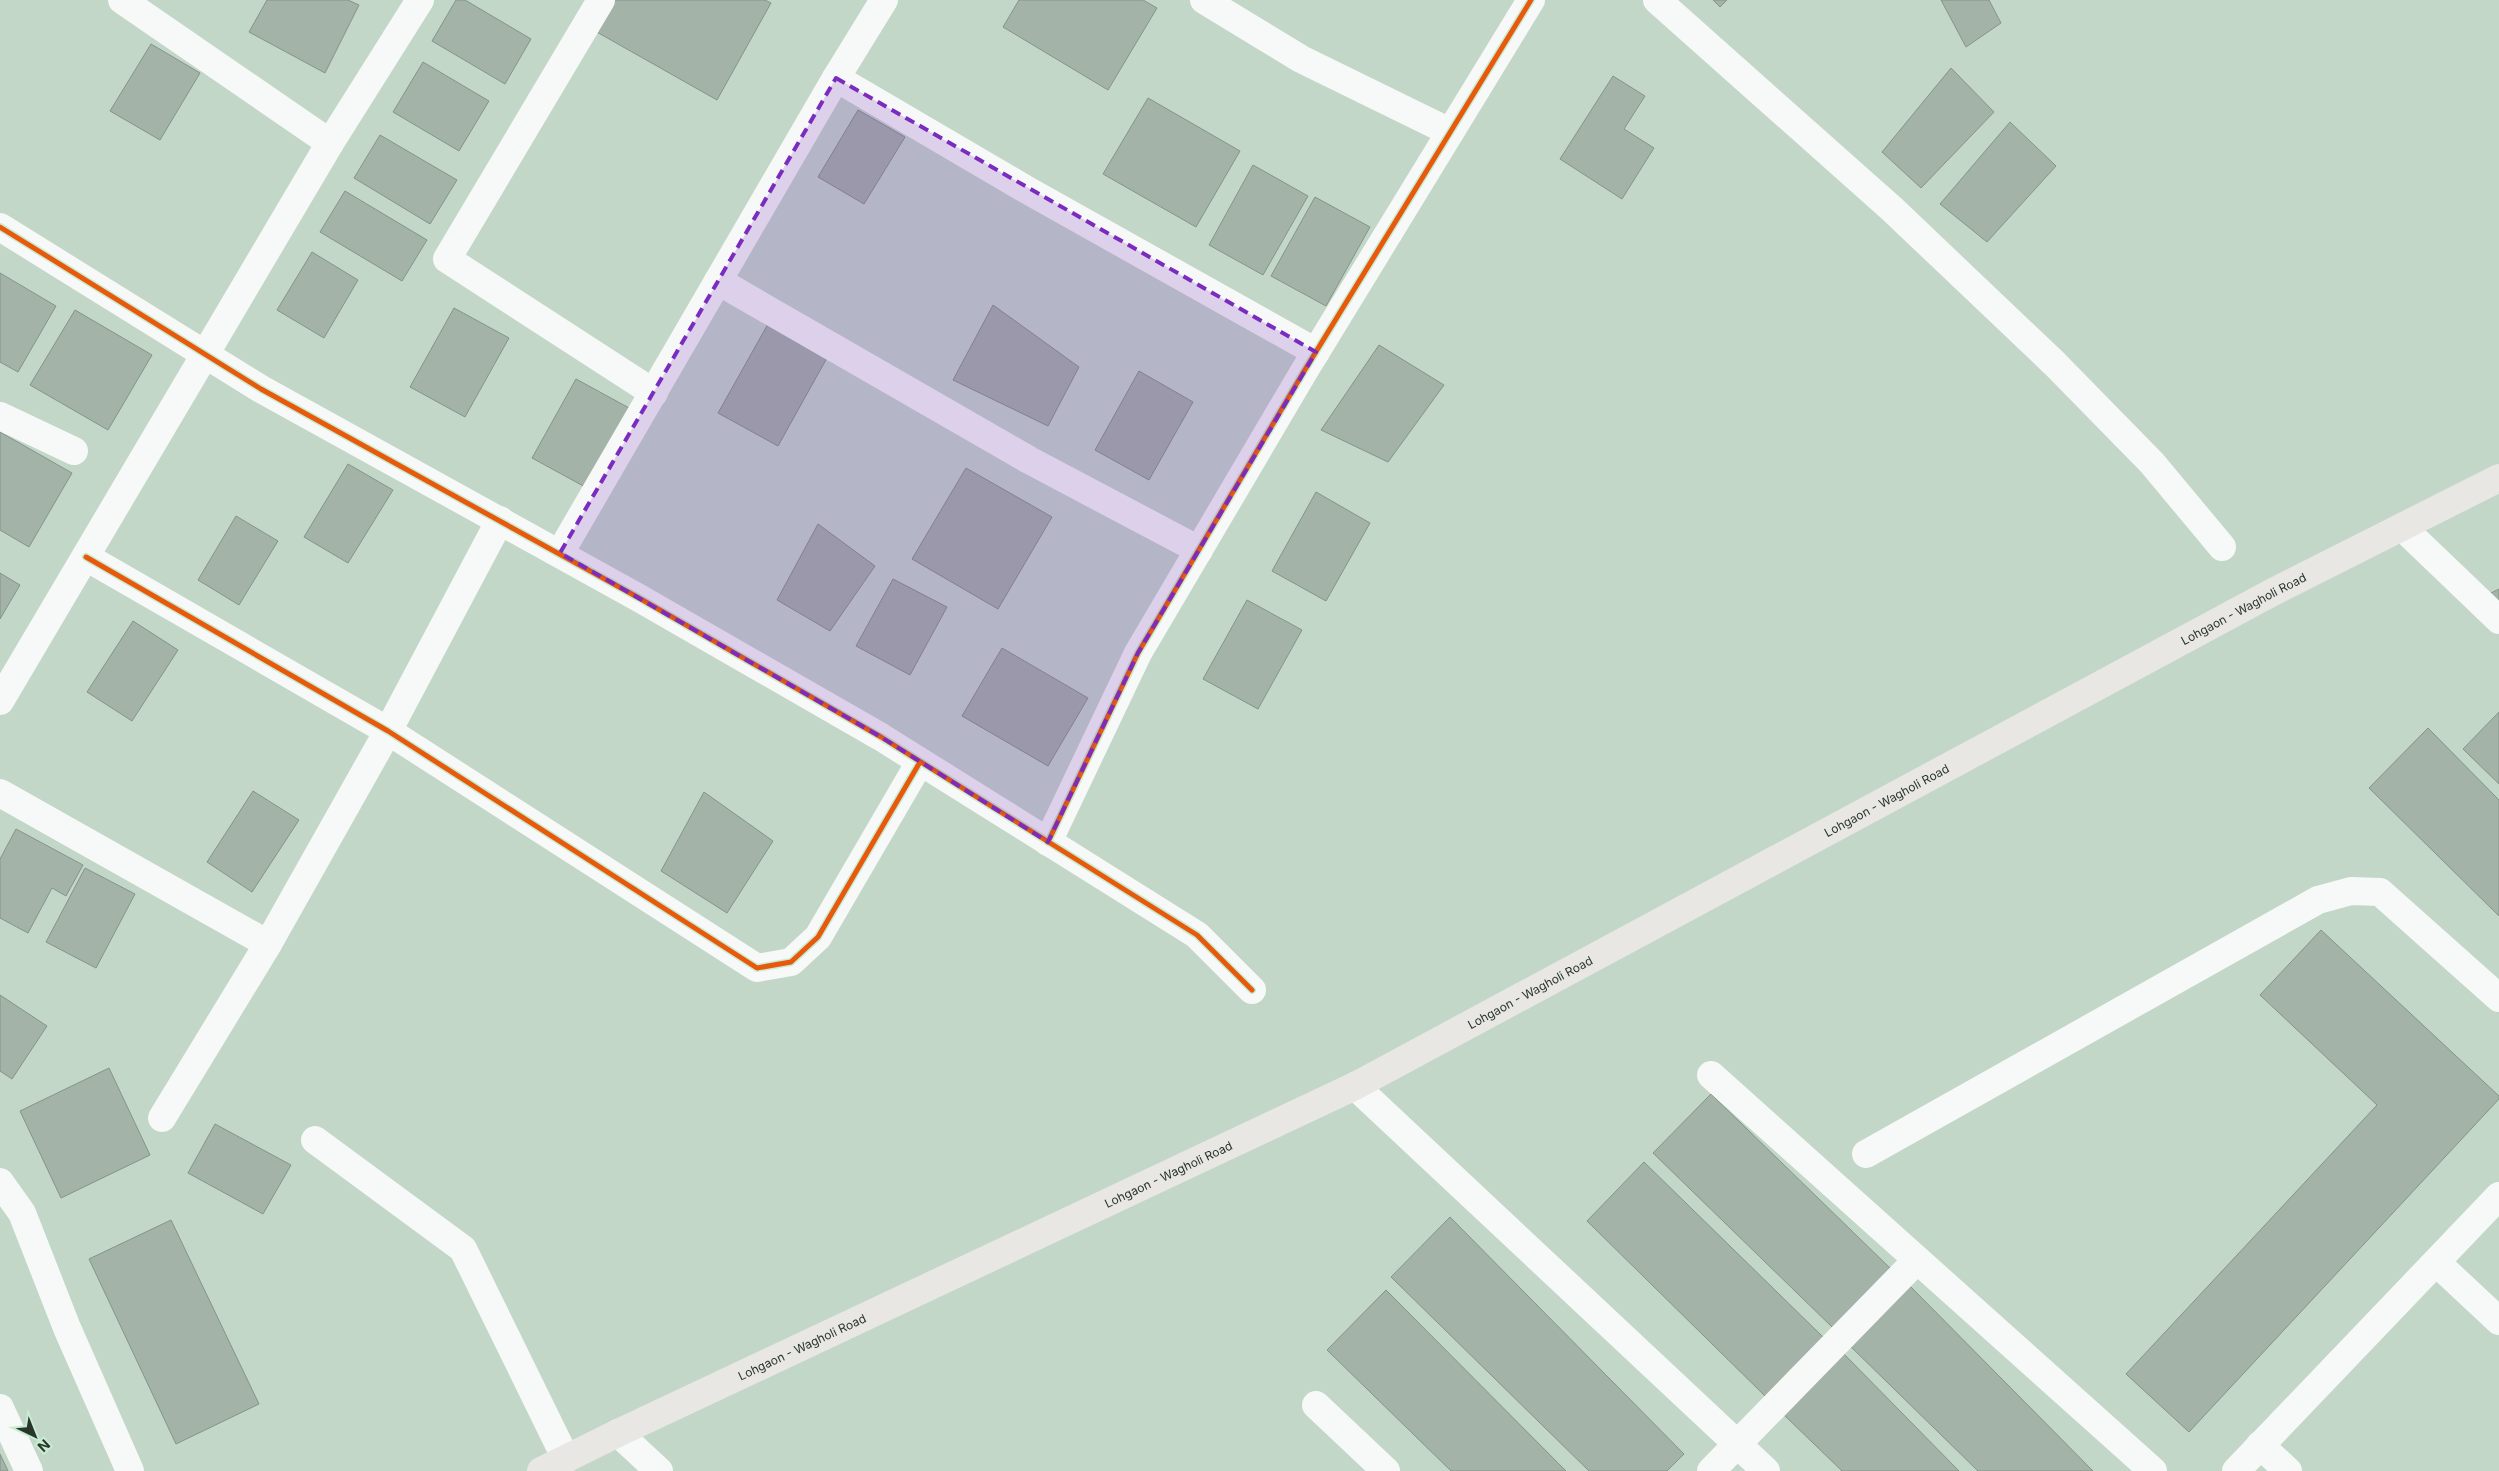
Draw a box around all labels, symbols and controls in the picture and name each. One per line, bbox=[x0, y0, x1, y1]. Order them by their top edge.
street label: Lohgaon - Wagholi Road bbox=[2178, 569, 2308, 648]
street label: Lohgaon - Wagholi Road bbox=[1821, 760, 1951, 840]
street label: Lohgaon - Wagholi Road bbox=[1465, 952, 1595, 1032]
street label: Lohgaon - Wagholi Road bbox=[1102, 1137, 1235, 1210]
street label: Lohgaon - Wagholi Road bbox=[735, 1310, 868, 1383]
north arrow bbox=[10, 1411, 60, 1461]
text: N bbox=[35, 1436, 54, 1456]

